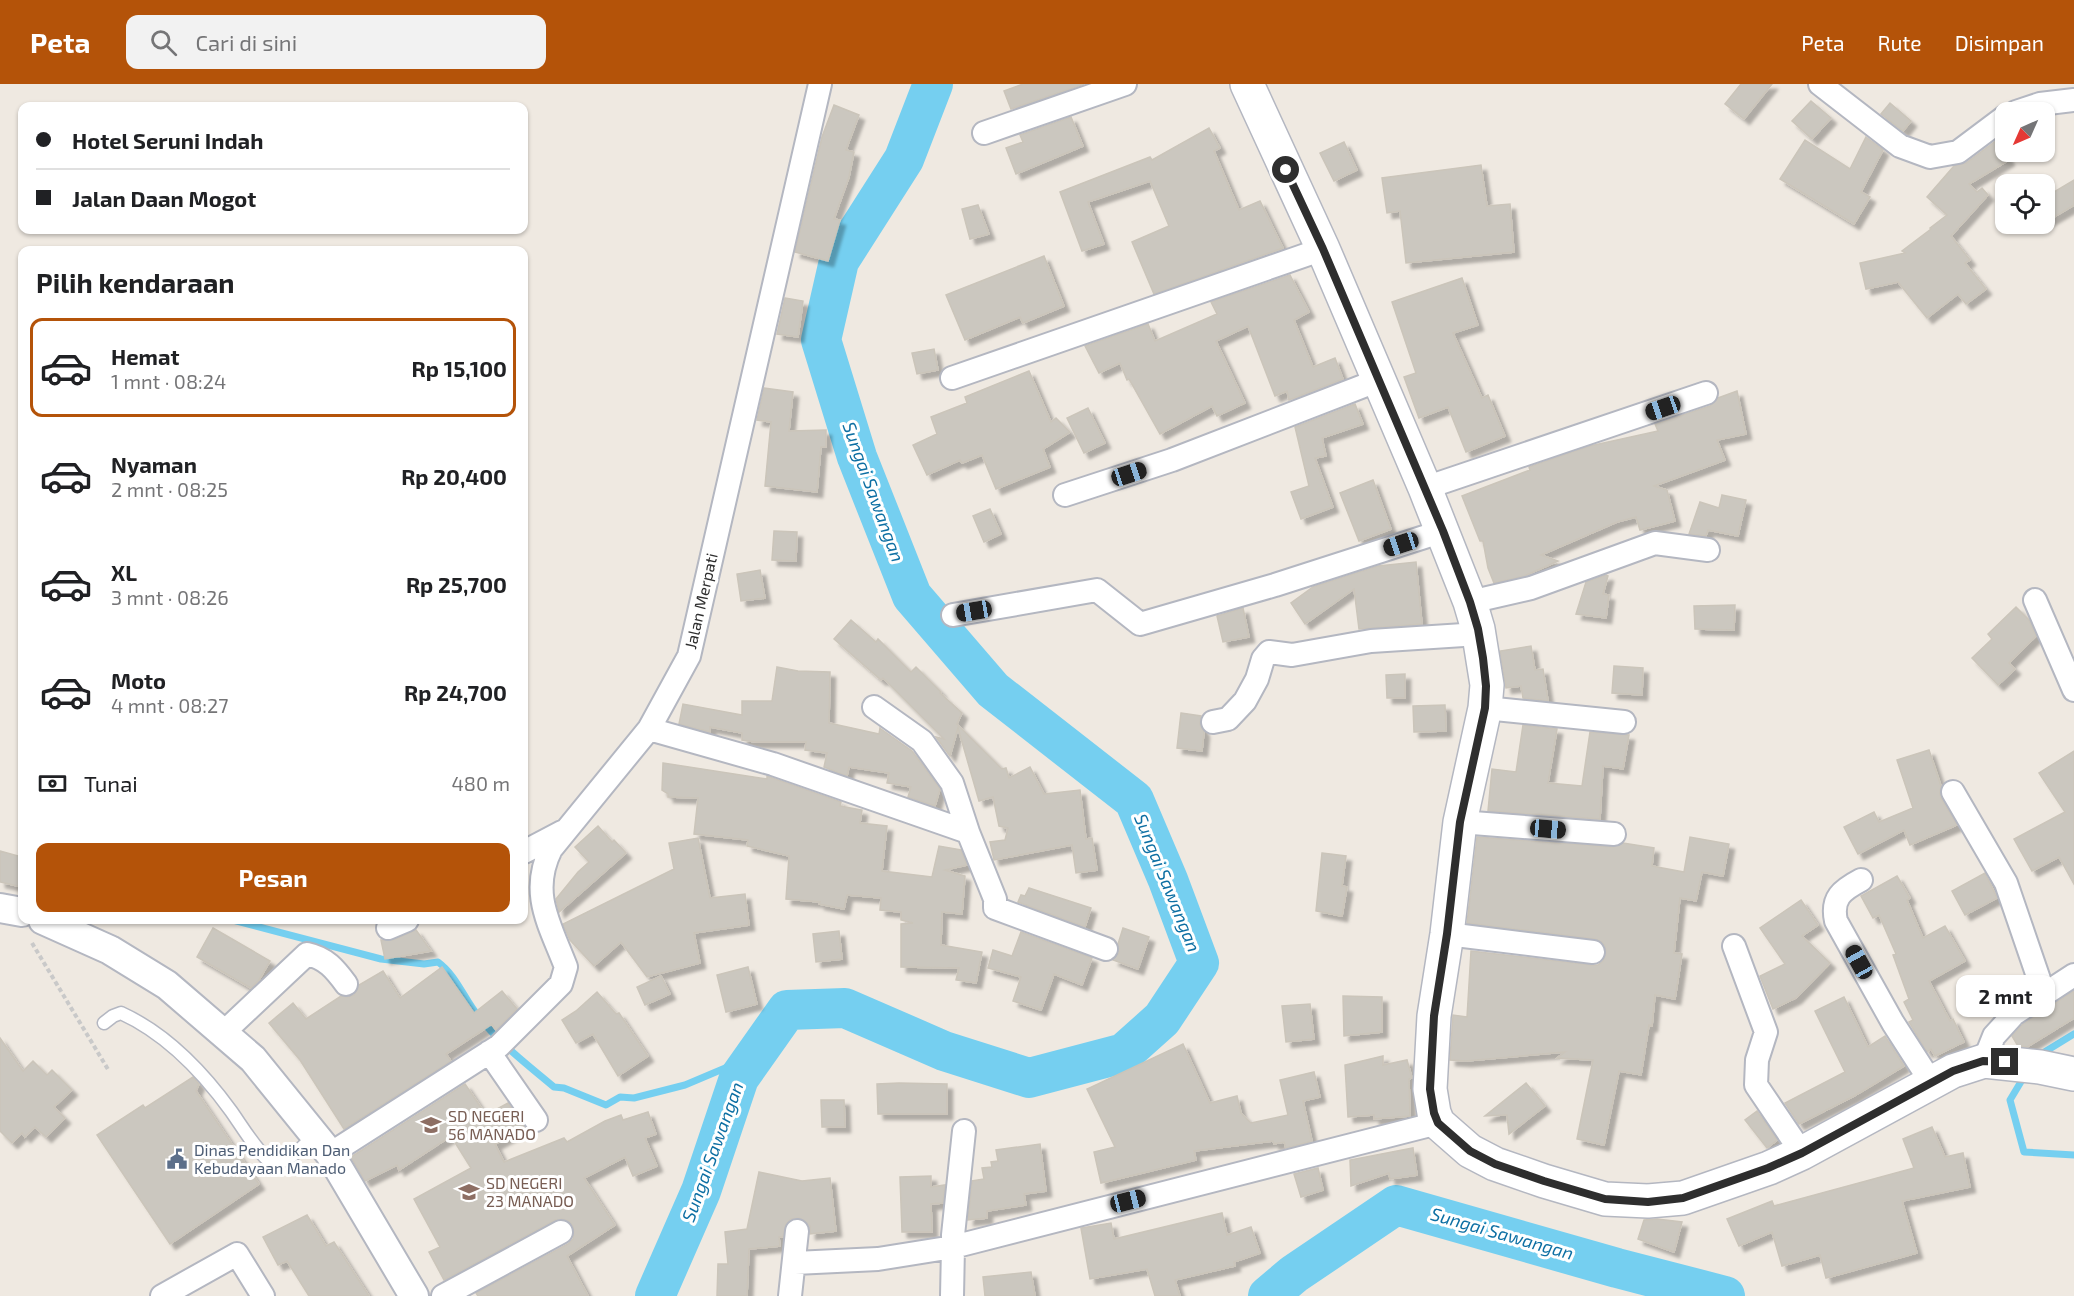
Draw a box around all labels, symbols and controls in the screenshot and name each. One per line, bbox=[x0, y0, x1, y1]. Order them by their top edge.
search box bbox=[126, 15, 546, 69]
text: Peta bbox=[30, 25, 90, 59]
icon: search bbox=[147, 26, 180, 59]
text: Cari di sini bbox=[195, 29, 297, 55]
text: Peta bbox=[1801, 30, 1844, 55]
text: Rute bbox=[1877, 30, 1922, 55]
text: Disimpan bbox=[1955, 30, 2044, 55]
north arrow bbox=[1995, 102, 2055, 162]
map controls bbox=[1995, 102, 2055, 234]
text: Hotel Seruni Indah bbox=[72, 127, 263, 153]
route start bbox=[1272, 156, 1299, 183]
button: locate bbox=[1995, 174, 2055, 234]
text: Jalan Daan Mogot bbox=[72, 185, 256, 211]
text: Pilih kendaraan bbox=[36, 266, 235, 298]
icon: car bbox=[39, 341, 93, 395]
text: Hemat bbox=[111, 343, 180, 369]
text: Rp 15,100 bbox=[412, 355, 507, 381]
text: 1 mnt · 08:24 bbox=[111, 369, 226, 393]
car bbox=[1643, 394, 1683, 422]
water label: Sungai Sawangan bbox=[838, 419, 909, 565]
icon: car bbox=[39, 449, 93, 503]
text: Nyaman bbox=[111, 451, 197, 477]
car bbox=[1109, 460, 1149, 488]
text: Rp 20,400 bbox=[401, 463, 507, 489]
text: 2 mnt · 08:25 bbox=[111, 477, 228, 501]
car bbox=[1381, 530, 1421, 558]
street label: Jalan Merpati bbox=[680, 551, 721, 651]
icon: car bbox=[39, 557, 93, 611]
text: XL bbox=[111, 559, 137, 585]
text: Rp 25,700 bbox=[406, 571, 507, 597]
text: 3 mnt · 08:26 bbox=[111, 585, 229, 609]
car bbox=[955, 599, 993, 623]
icon: car bbox=[39, 665, 93, 719]
text: Moto bbox=[111, 667, 166, 693]
text: Rp 24,700 bbox=[404, 679, 507, 705]
text: 4 mnt · 08:27 bbox=[111, 693, 229, 717]
icon: cash bbox=[36, 767, 69, 800]
text: Tunai bbox=[84, 770, 138, 796]
text: 480 m bbox=[452, 771, 510, 795]
water label: Sungai Sawangan bbox=[1130, 810, 1206, 955]
car bbox=[1529, 818, 1567, 840]
button: Pesan bbox=[36, 843, 510, 912]
car bbox=[1842, 942, 1876, 982]
callout: 2 mnt bbox=[1956, 975, 2054, 1017]
text: 2 mnt bbox=[1979, 984, 2032, 1008]
route end bbox=[1991, 1048, 2018, 1075]
water label: Sungai Sawangan bbox=[677, 1079, 748, 1225]
place label: SD NEGERI 56 MANADO bbox=[448, 1106, 536, 1143]
school or university icon: SD NEGERI 56 MANADO bbox=[419, 1113, 443, 1137]
place label: Dinas Pendidikan Dan Kebudayaan Manado bbox=[194, 1140, 350, 1177]
public building icon: Dinas Pendidikan Dan Kebudayaan Manado bbox=[165, 1147, 189, 1171]
place label: SD NEGERI 23 MANADO bbox=[486, 1173, 574, 1210]
school or university icon: SD NEGERI 23 MANADO bbox=[457, 1180, 481, 1204]
car bbox=[1108, 1188, 1148, 1214]
water label: Sungai Sawangan bbox=[1428, 1202, 1576, 1264]

